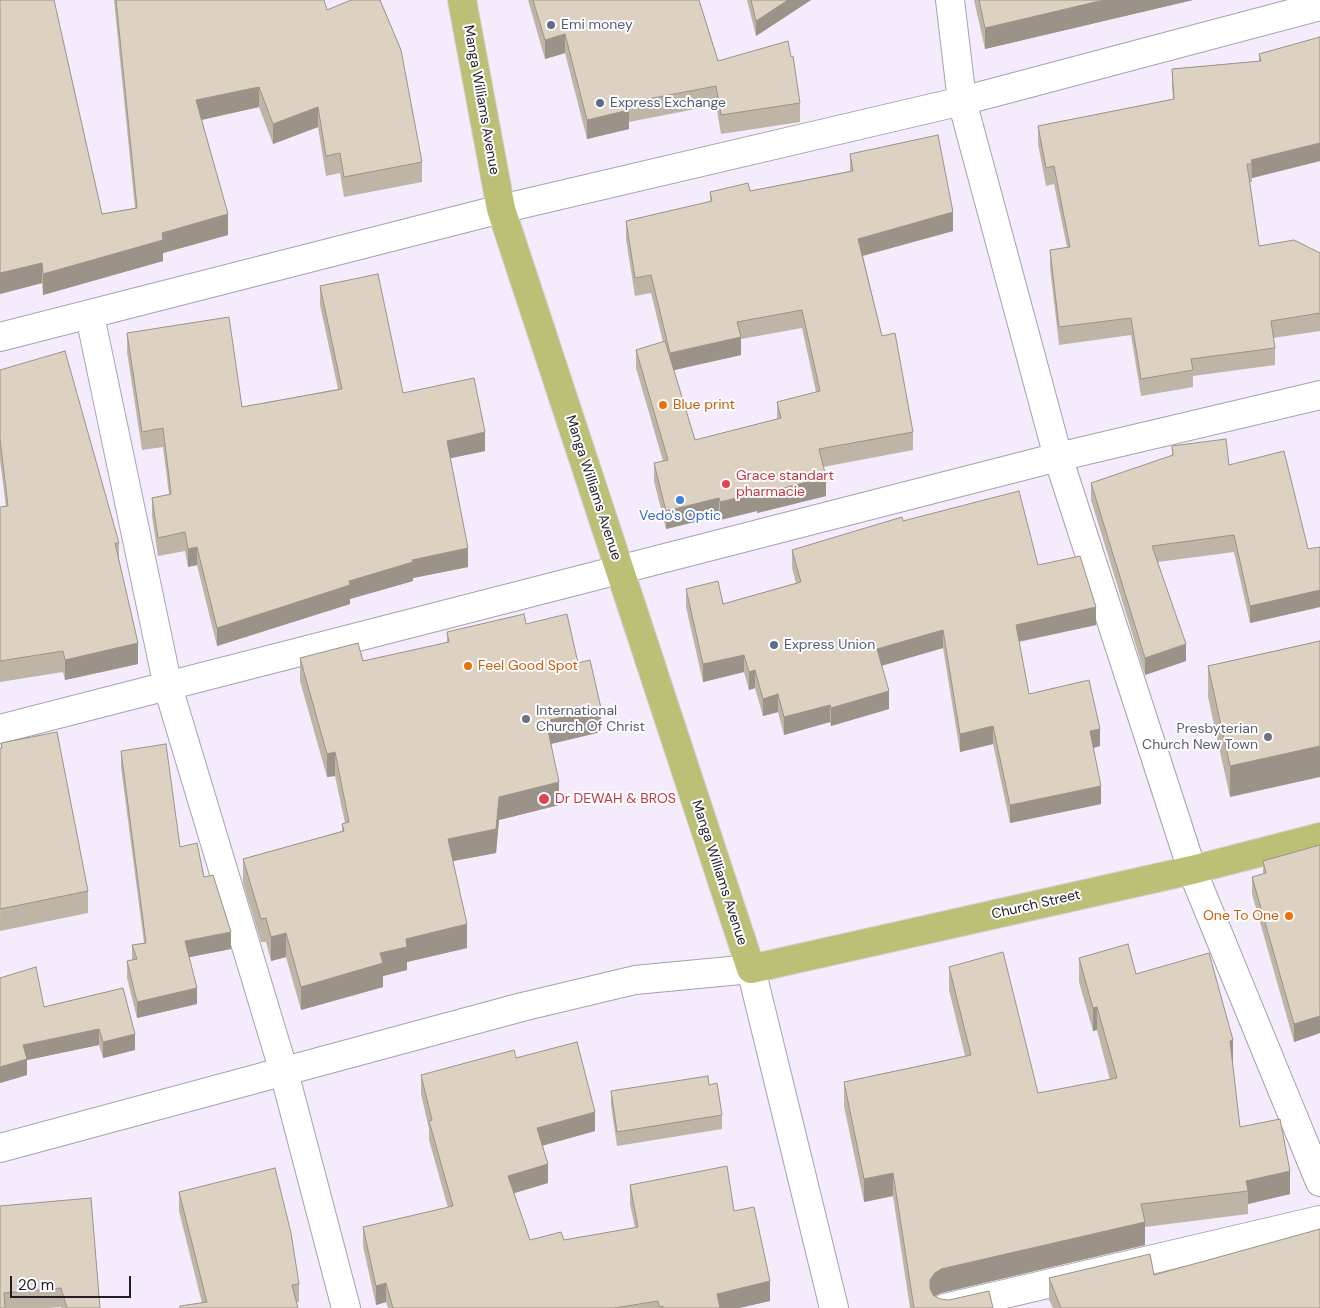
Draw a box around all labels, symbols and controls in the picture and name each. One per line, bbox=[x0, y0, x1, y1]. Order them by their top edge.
place label: Emi money bbox=[561, 17, 633, 33]
marker: Emi money bbox=[545, 19, 557, 31]
street label: Manga Williams Avenue bbox=[460, 24, 502, 176]
place label: Express Exchange bbox=[610, 95, 726, 111]
marker: Express Exchange bbox=[594, 97, 606, 109]
place label: Blue print bbox=[673, 397, 735, 413]
marker: Blue print bbox=[657, 399, 669, 411]
street label: Manga Williams Avenue bbox=[562, 413, 624, 563]
place label: Grace standart pharmacie bbox=[736, 468, 834, 501]
marker: Grace standart pharmacie bbox=[720, 478, 732, 490]
marker: Vedo's Optic bbox=[674, 494, 686, 506]
place label: Vedo's Optic bbox=[639, 508, 721, 524]
place label: Express Union bbox=[784, 637, 875, 653]
marker: Express Union bbox=[768, 639, 780, 651]
place label: Feel Good Spot bbox=[478, 658, 578, 674]
marker: Feel Good Spot bbox=[462, 660, 474, 672]
place label: International Church Of Christ bbox=[536, 703, 645, 736]
marker: International Church Of Christ bbox=[520, 713, 532, 725]
place label: Presbyterian Church New Town bbox=[1142, 721, 1258, 754]
marker: Presbyterian Church New Town bbox=[1262, 731, 1274, 743]
place label: Dr DEWAH & BROS bbox=[555, 791, 676, 807]
marker: Dr DEWAH & BROS bbox=[537, 792, 551, 806]
street label: Manga Williams Avenue bbox=[688, 798, 750, 948]
street label: Church Street bbox=[990, 887, 1082, 923]
place label: One To One bbox=[1203, 908, 1279, 924]
marker: One To One bbox=[1283, 910, 1295, 922]
scale bar bbox=[12, 1266, 134, 1298]
text: 20 m bbox=[18, 1275, 54, 1295]

